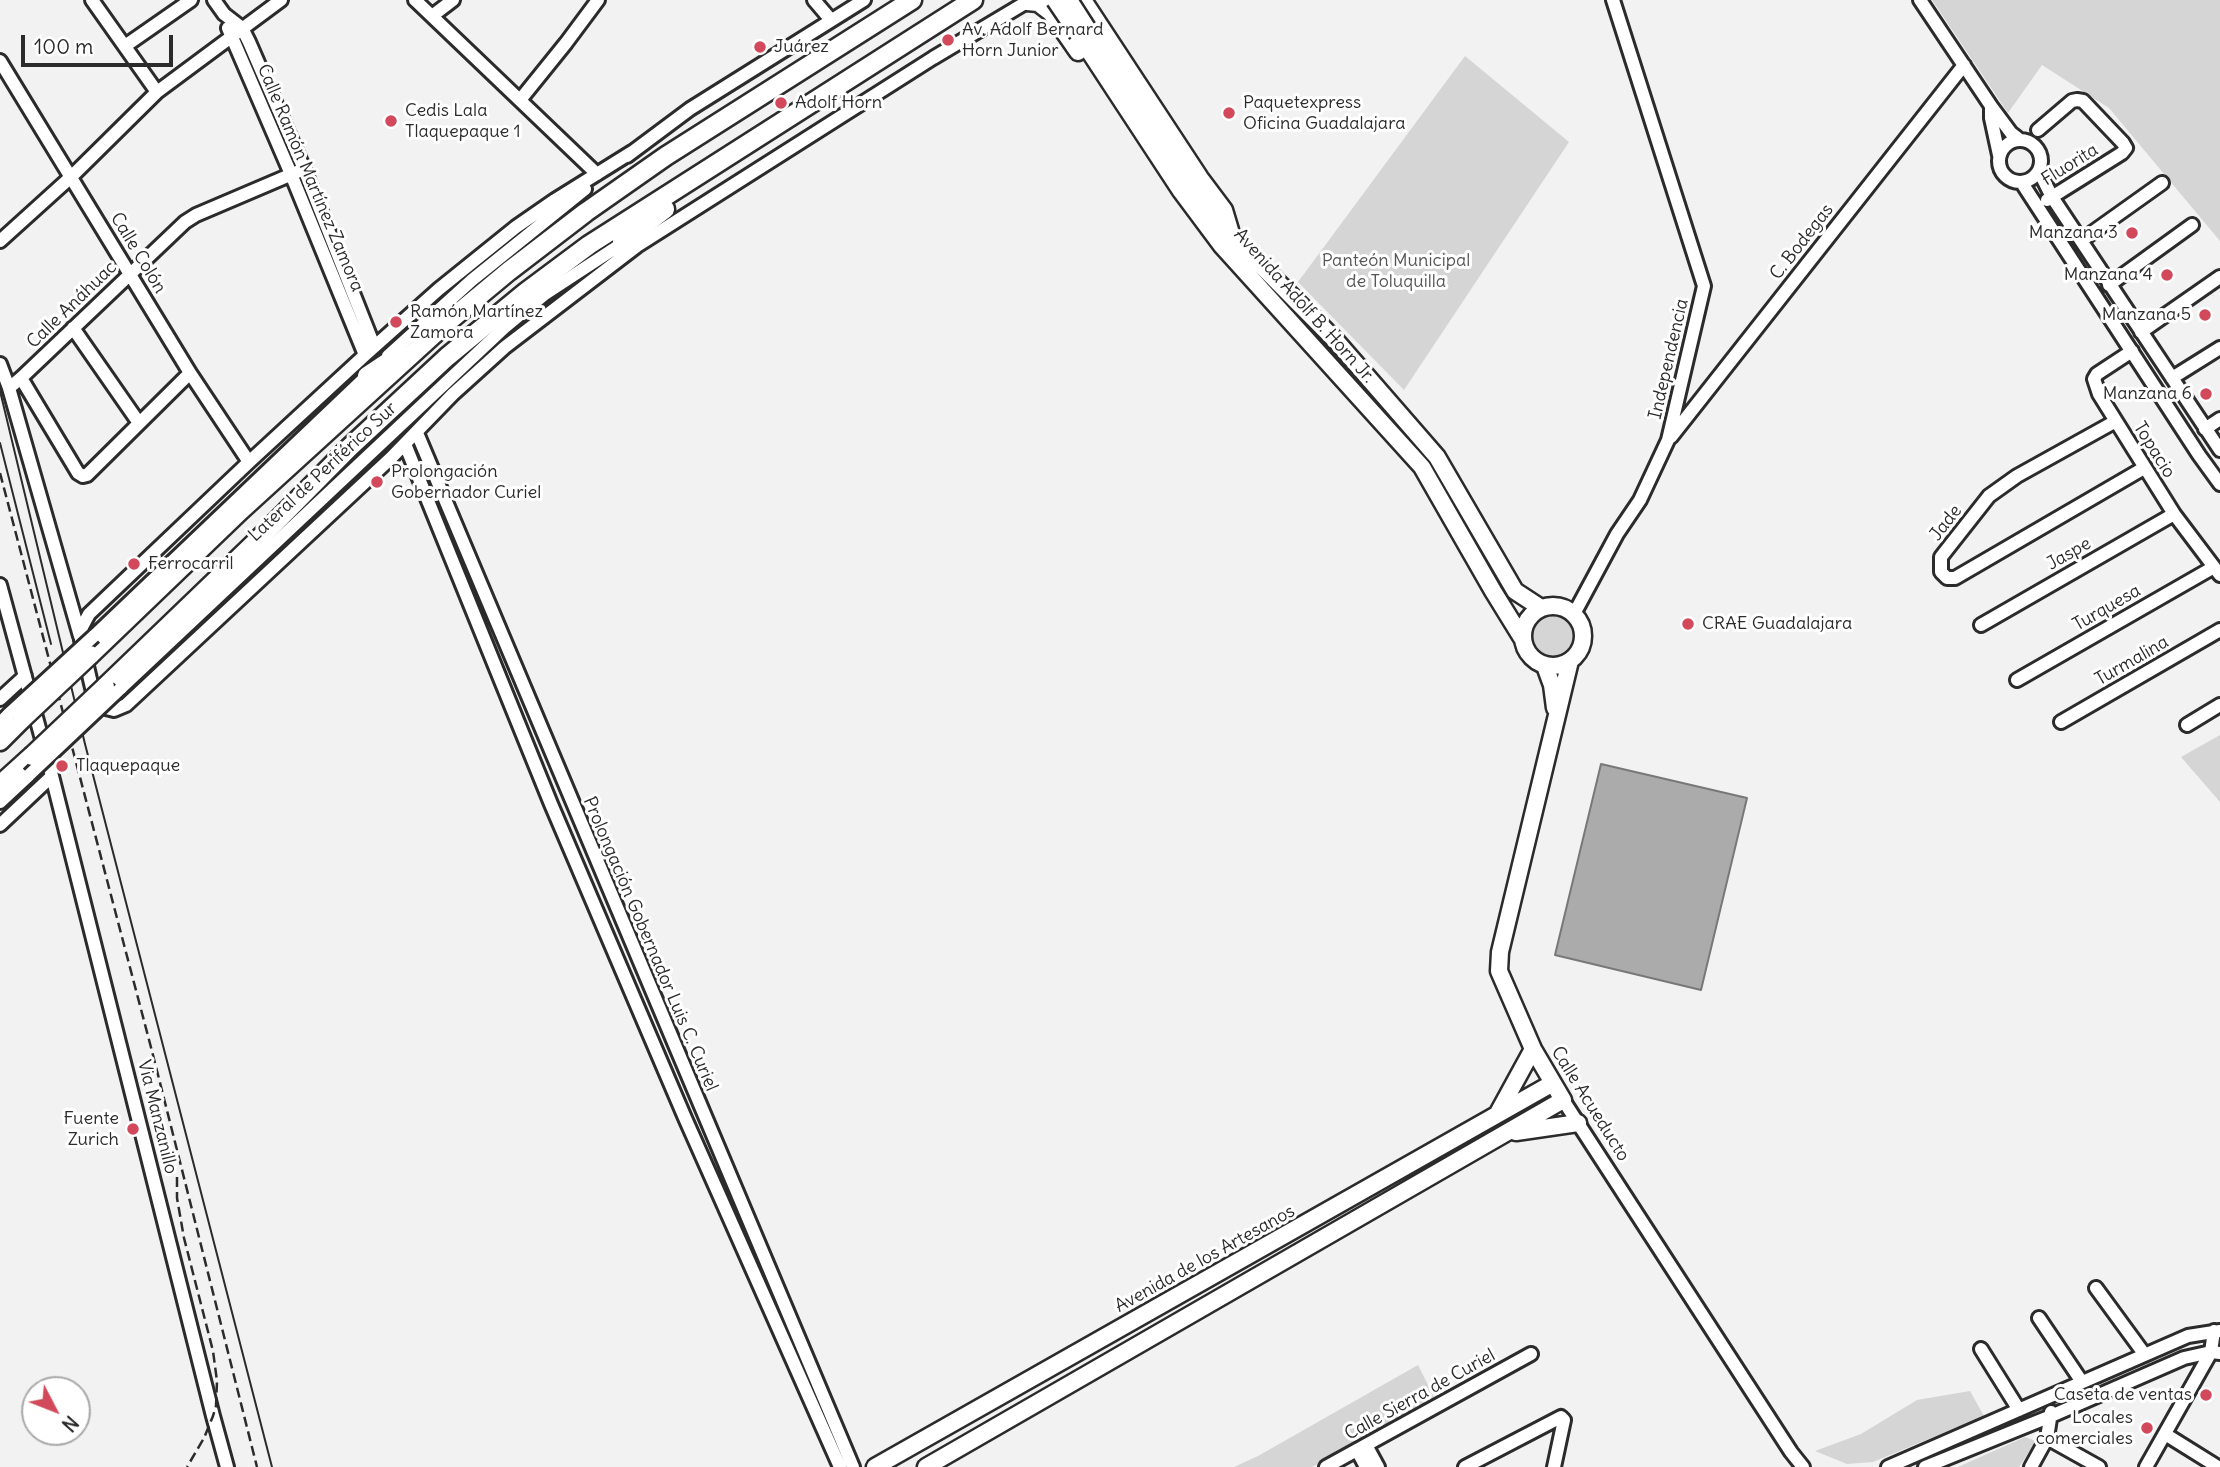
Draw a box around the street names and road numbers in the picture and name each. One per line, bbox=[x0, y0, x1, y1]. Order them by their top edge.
street label: Calle Ramón Martínez Zamora bbox=[252, 61, 368, 295]
street label: Fluorita bbox=[2038, 139, 2102, 191]
street label: C. Bodegas bbox=[1766, 200, 1838, 284]
street label: Calle Colón bbox=[105, 209, 171, 297]
street label: Avenida Adolf B. Horn Jr. bbox=[1229, 224, 1379, 388]
street label: Calle Anáhuac bbox=[23, 257, 121, 353]
street label: Independencia bbox=[1645, 297, 1693, 421]
street label: Lateral de Periférico Sur bbox=[244, 398, 402, 546]
street label: Topacio bbox=[2128, 418, 2180, 482]
street label: Jade bbox=[1925, 501, 1967, 545]
street label: Jaspe bbox=[2043, 533, 2095, 575]
street label: Turquesa bbox=[2069, 580, 2145, 636]
street label: Turmalina bbox=[2092, 631, 2172, 691]
street label: Prolongación Gobernador Luis C. Curiel bbox=[578, 794, 722, 1094]
street label: Calle Acueducto bbox=[1546, 1043, 1634, 1165]
street label: Via Manzanillo bbox=[132, 1058, 182, 1176]
street label: Avenida de los Artesanos bbox=[1111, 1201, 1299, 1317]
street label: Calle Sierra de Curiel bbox=[1341, 1345, 1499, 1445]

